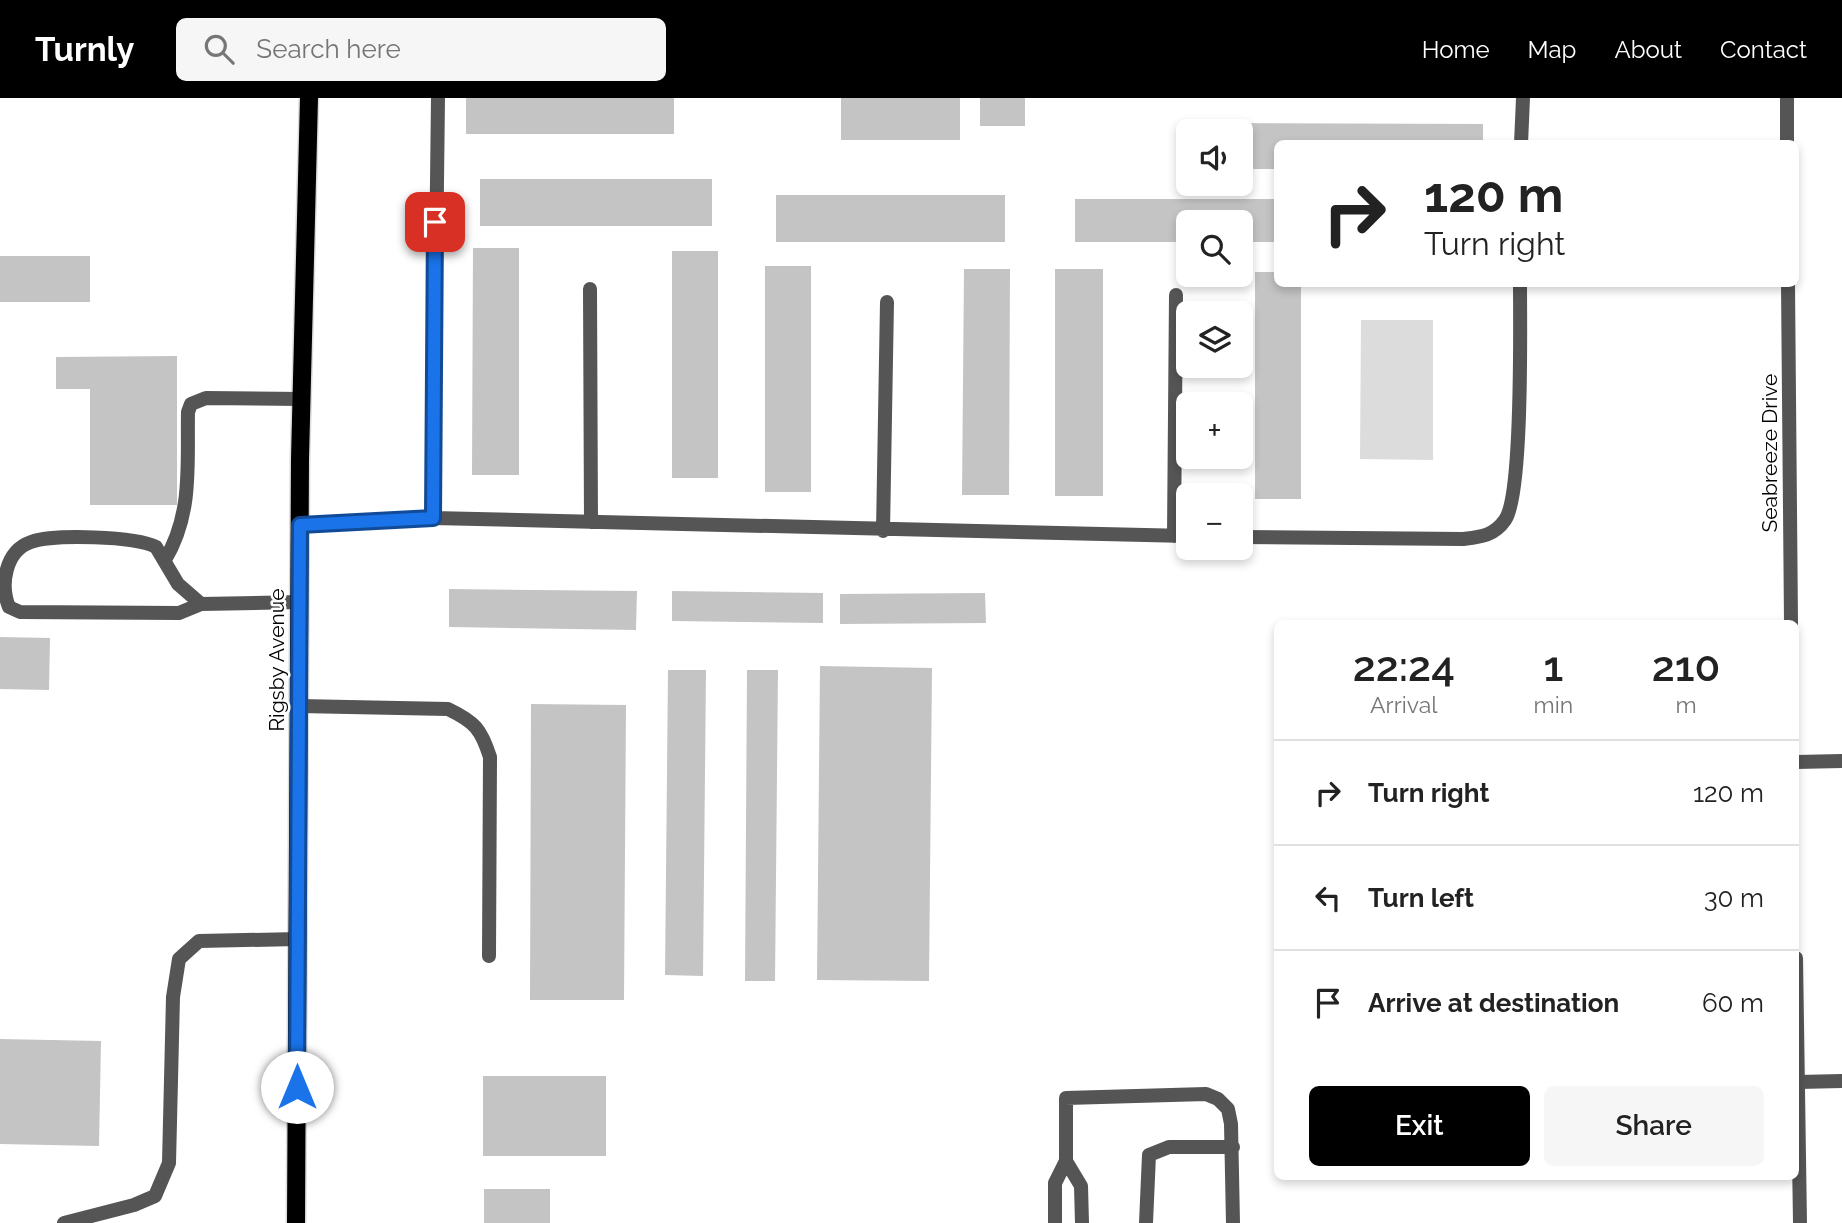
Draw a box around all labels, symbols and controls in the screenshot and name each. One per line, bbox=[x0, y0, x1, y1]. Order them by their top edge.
search box bbox=[176, 18, 666, 81]
text: Turnly bbox=[35, 30, 134, 69]
icon: search bbox=[200, 30, 238, 68]
text: Search here bbox=[256, 34, 401, 64]
text: Home bbox=[1422, 35, 1490, 64]
text: Map bbox=[1528, 35, 1576, 64]
text: About bbox=[1614, 35, 1682, 64]
text: Contact bbox=[1720, 35, 1807, 64]
map controls bbox=[1176, 119, 1253, 560]
button: sound bbox=[1176, 119, 1253, 196]
text: 120 m bbox=[1424, 166, 1563, 223]
icon: right bbox=[1309, 168, 1400, 259]
pin bbox=[405, 192, 465, 252]
icon: arrive bbox=[416, 203, 454, 241]
button: search bbox=[1176, 210, 1253, 287]
text: Turn right bbox=[1424, 225, 1565, 262]
button: layers bbox=[1176, 301, 1253, 378]
street label: Seabreeze Drive bbox=[1757, 374, 1782, 532]
button: + bbox=[1176, 392, 1253, 469]
button: − bbox=[1176, 483, 1253, 560]
street label: Rigsby Avenue bbox=[264, 588, 289, 732]
text: 22:24 bbox=[1353, 642, 1455, 691]
text: 1 bbox=[1543, 642, 1563, 691]
text: 210 bbox=[1652, 642, 1720, 691]
text: Arrival bbox=[1370, 691, 1437, 718]
text: min bbox=[1534, 691, 1573, 718]
text: m bbox=[1675, 691, 1697, 718]
icon: right bbox=[1309, 774, 1347, 812]
text: Turn right bbox=[1368, 778, 1489, 808]
text: 120 m bbox=[1693, 778, 1764, 808]
icon: left bbox=[1309, 879, 1347, 917]
text: Turn left bbox=[1368, 883, 1474, 913]
text: 30 m bbox=[1704, 883, 1764, 913]
icon: arrive bbox=[1309, 984, 1347, 1022]
text: Arrive at destination bbox=[1368, 988, 1619, 1018]
text: 60 m bbox=[1702, 988, 1764, 1018]
position arrow bbox=[260, 1050, 334, 1124]
button: Exit bbox=[1309, 1086, 1530, 1166]
button: Share bbox=[1544, 1086, 1764, 1166]

